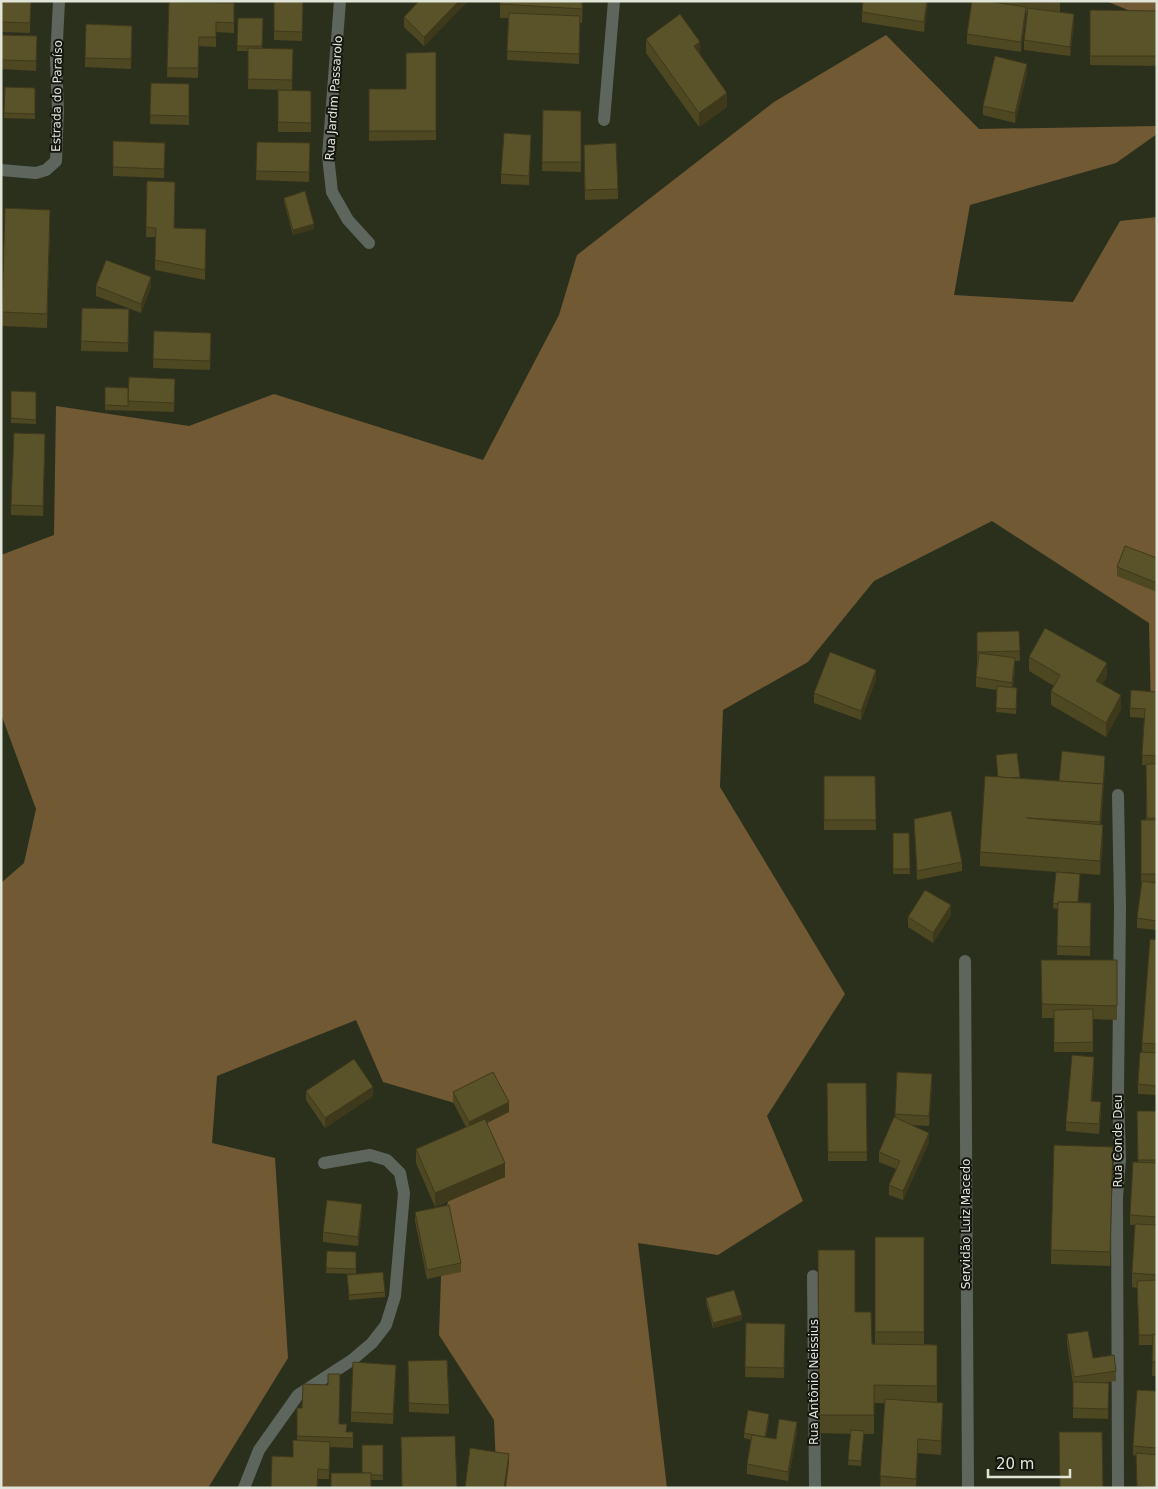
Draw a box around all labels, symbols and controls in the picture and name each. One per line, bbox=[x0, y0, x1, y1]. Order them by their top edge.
street label: Rua Jardim Passarolo bbox=[323, 35, 345, 161]
street label: Estrada do Paraíso bbox=[49, 40, 65, 152]
street label: Rua Conde Deu bbox=[1111, 1095, 1125, 1187]
street label: Servidão Luiz Macedo bbox=[959, 1159, 973, 1289]
street label: Rua Antônio Neissius bbox=[807, 1319, 821, 1445]
scale bar bbox=[988, 1446, 1070, 1478]
text: 20 m bbox=[996, 1455, 1034, 1473]

